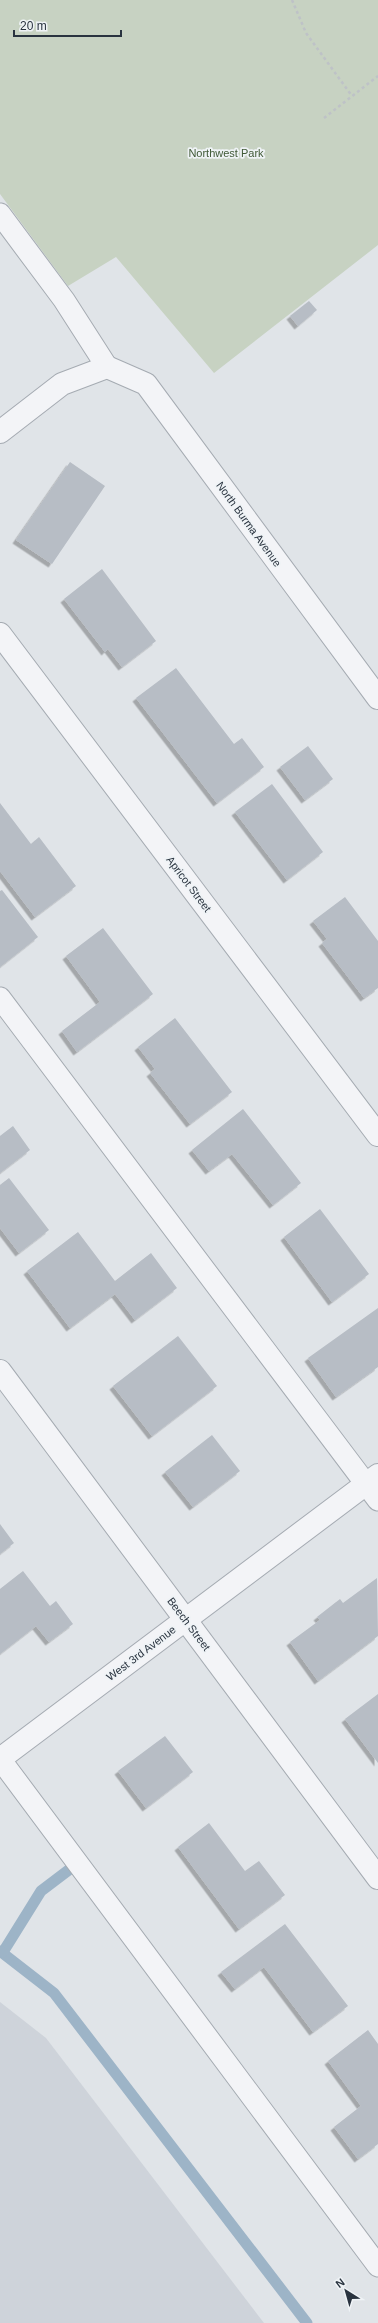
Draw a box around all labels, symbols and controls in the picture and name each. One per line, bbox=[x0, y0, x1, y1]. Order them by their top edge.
scale bar bbox=[14, 12, 121, 38]
text: 20 m bbox=[20, 19, 47, 33]
park label: Northwest Park bbox=[188, 147, 264, 159]
street label: North Burma Avenue bbox=[214, 479, 284, 569]
street label: Apricot Street bbox=[164, 854, 214, 914]
street label: Beech Street bbox=[165, 1595, 213, 1653]
street label: West 3rd Avenue bbox=[104, 1623, 178, 1683]
north arrow bbox=[326, 2271, 366, 2311]
text: N bbox=[333, 2276, 347, 2290]

